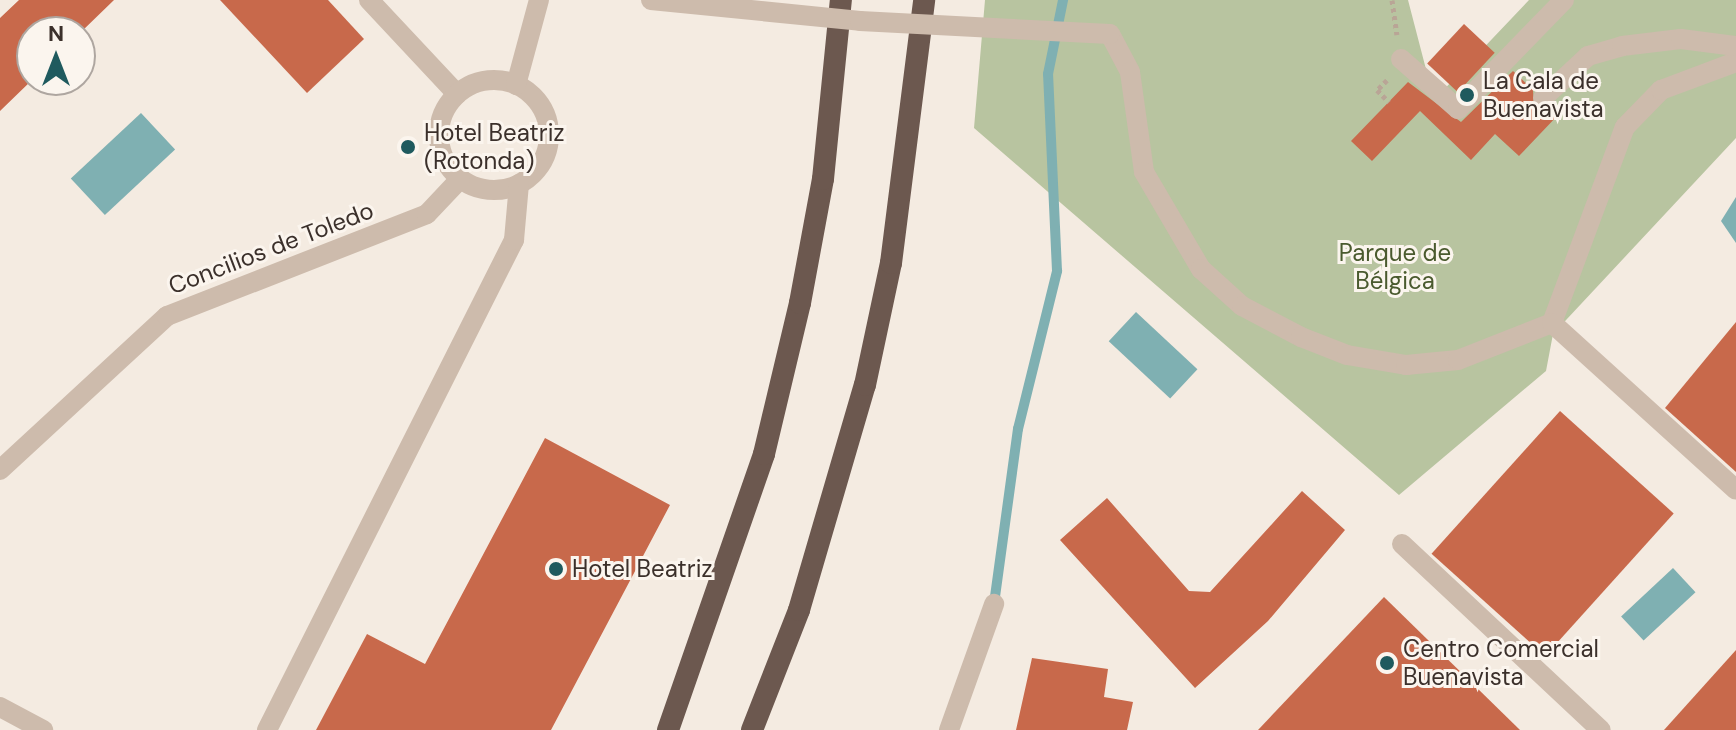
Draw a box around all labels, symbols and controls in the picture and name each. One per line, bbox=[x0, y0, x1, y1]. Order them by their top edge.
north arrow bbox=[16, 16, 96, 96]
text: N bbox=[48, 19, 64, 48]
place label: La Cala de Buenavista bbox=[1483, 67, 1604, 123]
marker: La Cala de Buenavista bbox=[1458, 86, 1476, 104]
place label: Hotel Beatriz (Rotonda) bbox=[424, 119, 564, 175]
marker: Hotel Beatriz (Rotonda) bbox=[399, 138, 417, 156]
street label: Concilios de Toledo bbox=[164, 196, 378, 300]
park label: Parque de Bélgica bbox=[1339, 239, 1451, 295]
place label: Hotel Beatriz bbox=[572, 555, 712, 583]
marker: Hotel Beatriz bbox=[547, 560, 565, 578]
place label: Centro Comercial Buenavista bbox=[1403, 635, 1599, 691]
marker: Centro Comercial Buenavista bbox=[1378, 654, 1396, 672]

